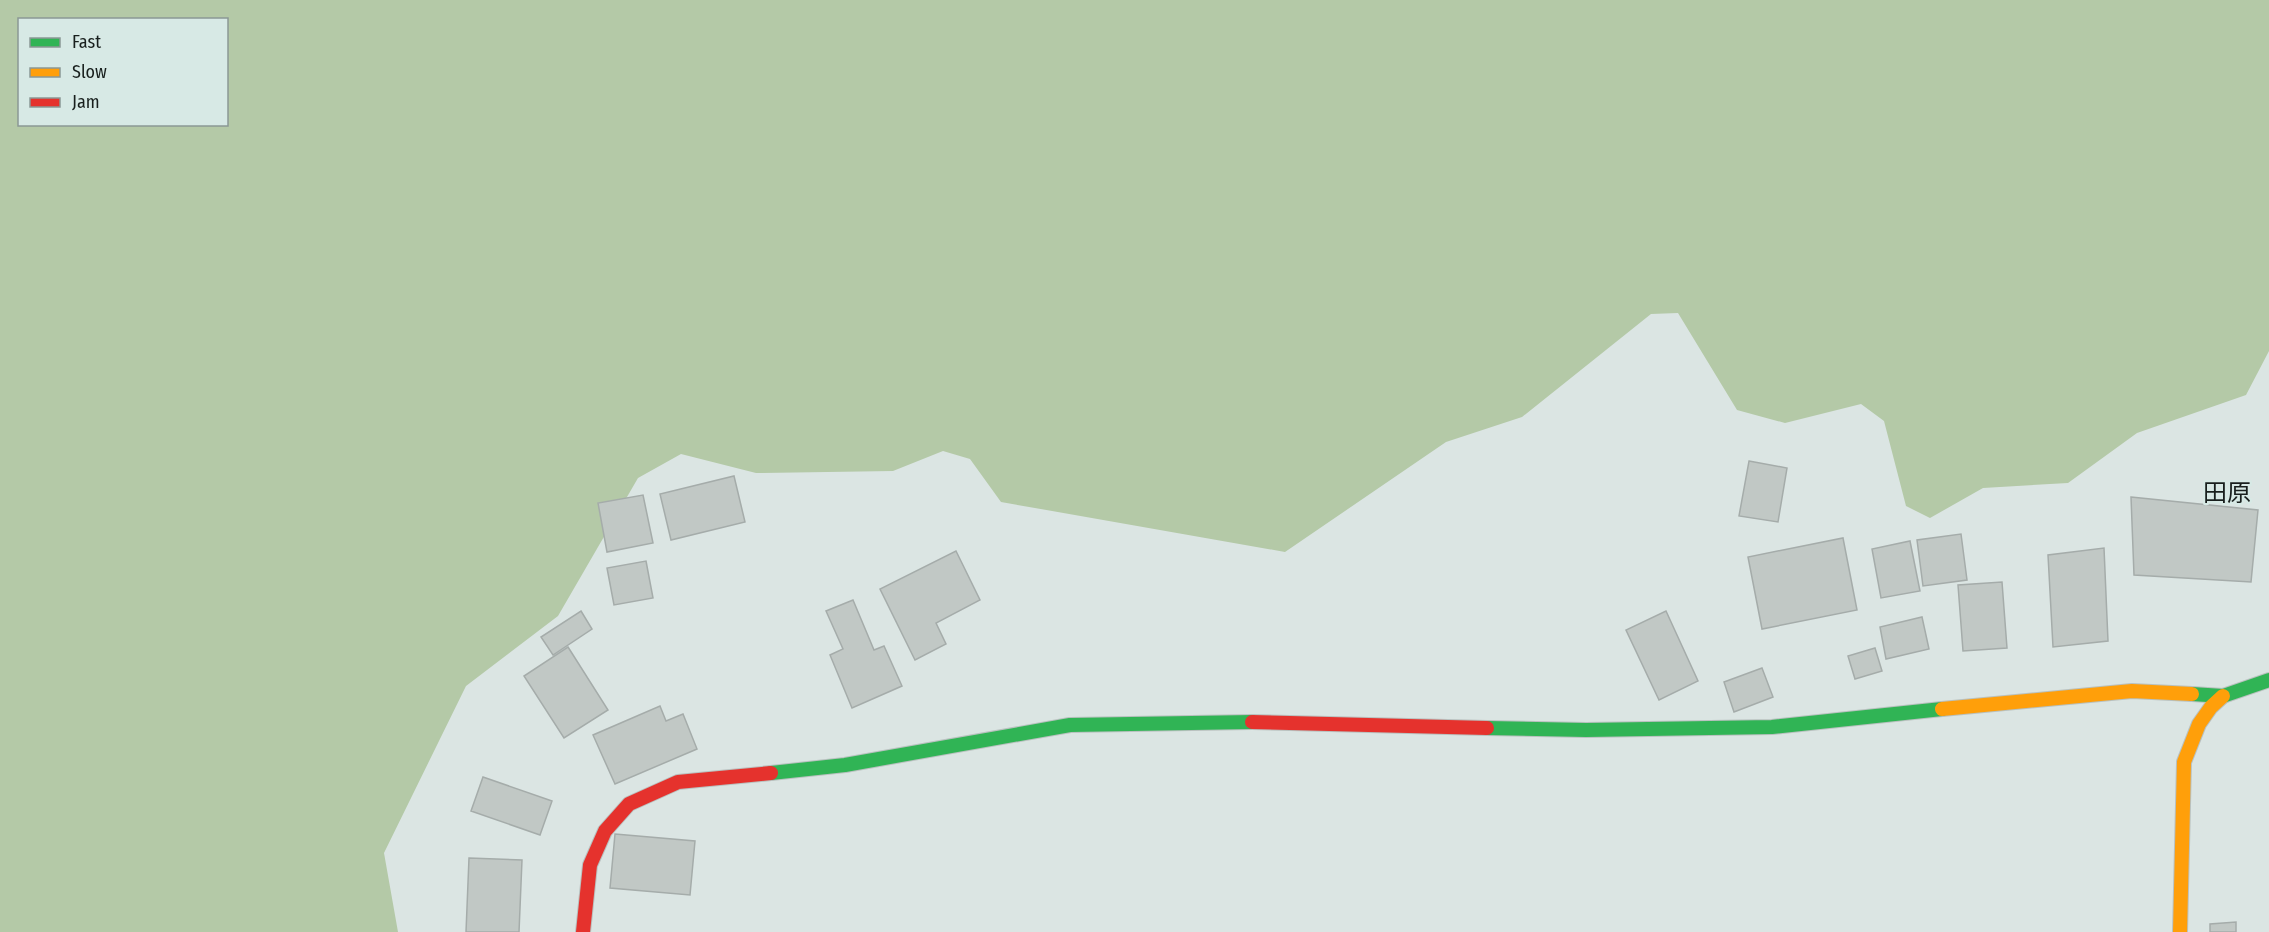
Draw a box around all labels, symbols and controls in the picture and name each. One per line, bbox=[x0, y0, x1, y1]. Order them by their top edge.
legend bbox=[18, 18, 228, 126]
text: Fast bbox=[72, 31, 101, 53]
text: Slow bbox=[72, 61, 107, 83]
text: Jam bbox=[72, 91, 100, 113]
district label: 田原 bbox=[2203, 479, 2251, 507]

